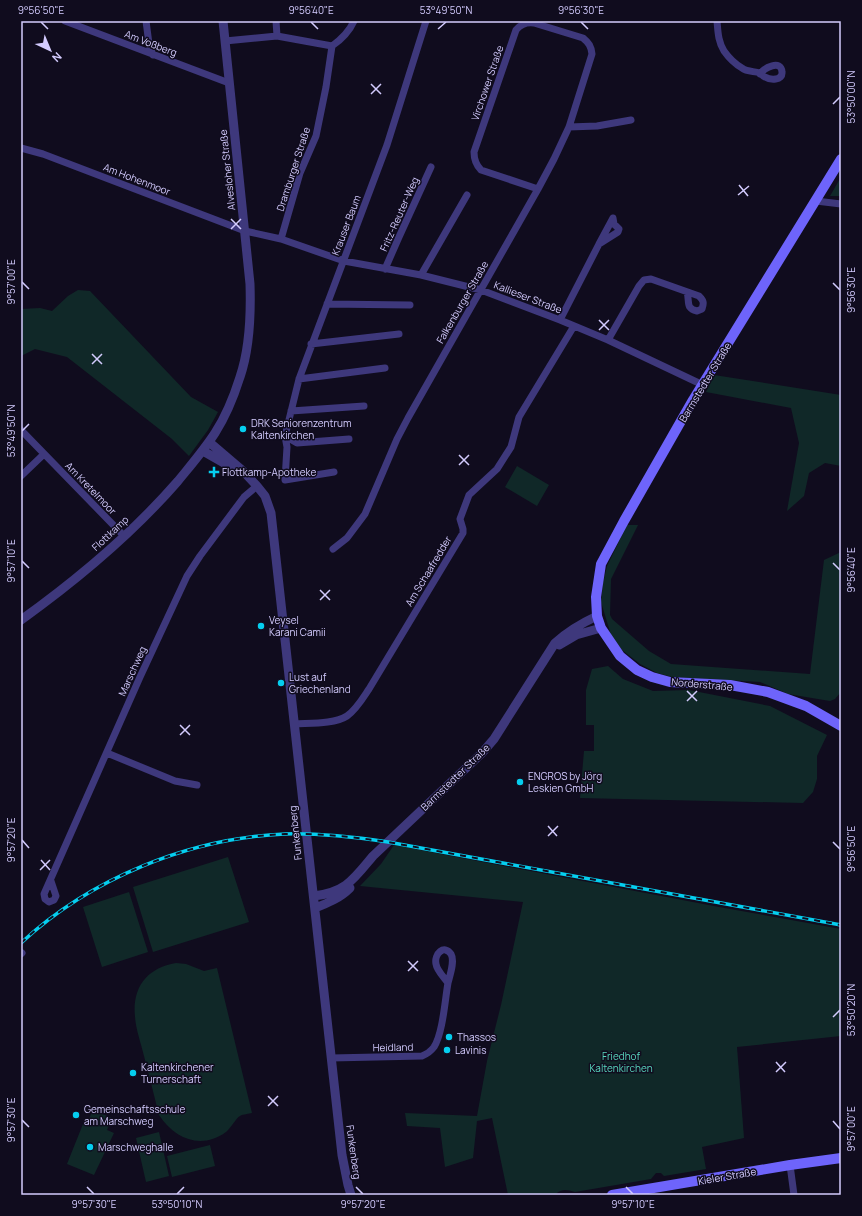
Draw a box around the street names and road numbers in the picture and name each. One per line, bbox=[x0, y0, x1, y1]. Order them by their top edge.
street label: Am Voßberg bbox=[123, 27, 179, 59]
street label: Virchower Straße bbox=[468, 43, 506, 123]
street label: Dramburger Straße bbox=[273, 125, 313, 213]
street label: Alvesloher Straße bbox=[216, 129, 238, 211]
street label: Am Hohenmoor bbox=[101, 160, 173, 198]
street label: Fritz-Reuter-Weg bbox=[376, 174, 422, 253]
street label: Krauser Baum bbox=[328, 193, 364, 257]
street label: Falkenburger Straße bbox=[433, 258, 491, 346]
street label: Kallieser Straße bbox=[492, 278, 564, 316]
street label: Barmstedter Straße bbox=[676, 339, 734, 425]
street label: Am Kretelmoor bbox=[62, 459, 120, 518]
street label: Flottkamp bbox=[89, 512, 132, 554]
street label: Am Schaafredder bbox=[401, 533, 455, 609]
street label: Marschweg bbox=[115, 644, 149, 698]
street label: Norderstraße bbox=[671, 674, 733, 694]
street label: Barmstedter Straße bbox=[417, 740, 493, 814]
street label: Funkenberg bbox=[285, 805, 305, 861]
street label: Heidland bbox=[373, 1040, 414, 1054]
street label: Funkenberg bbox=[343, 1124, 365, 1180]
street label: Kieler Straße bbox=[697, 1164, 757, 1188]

